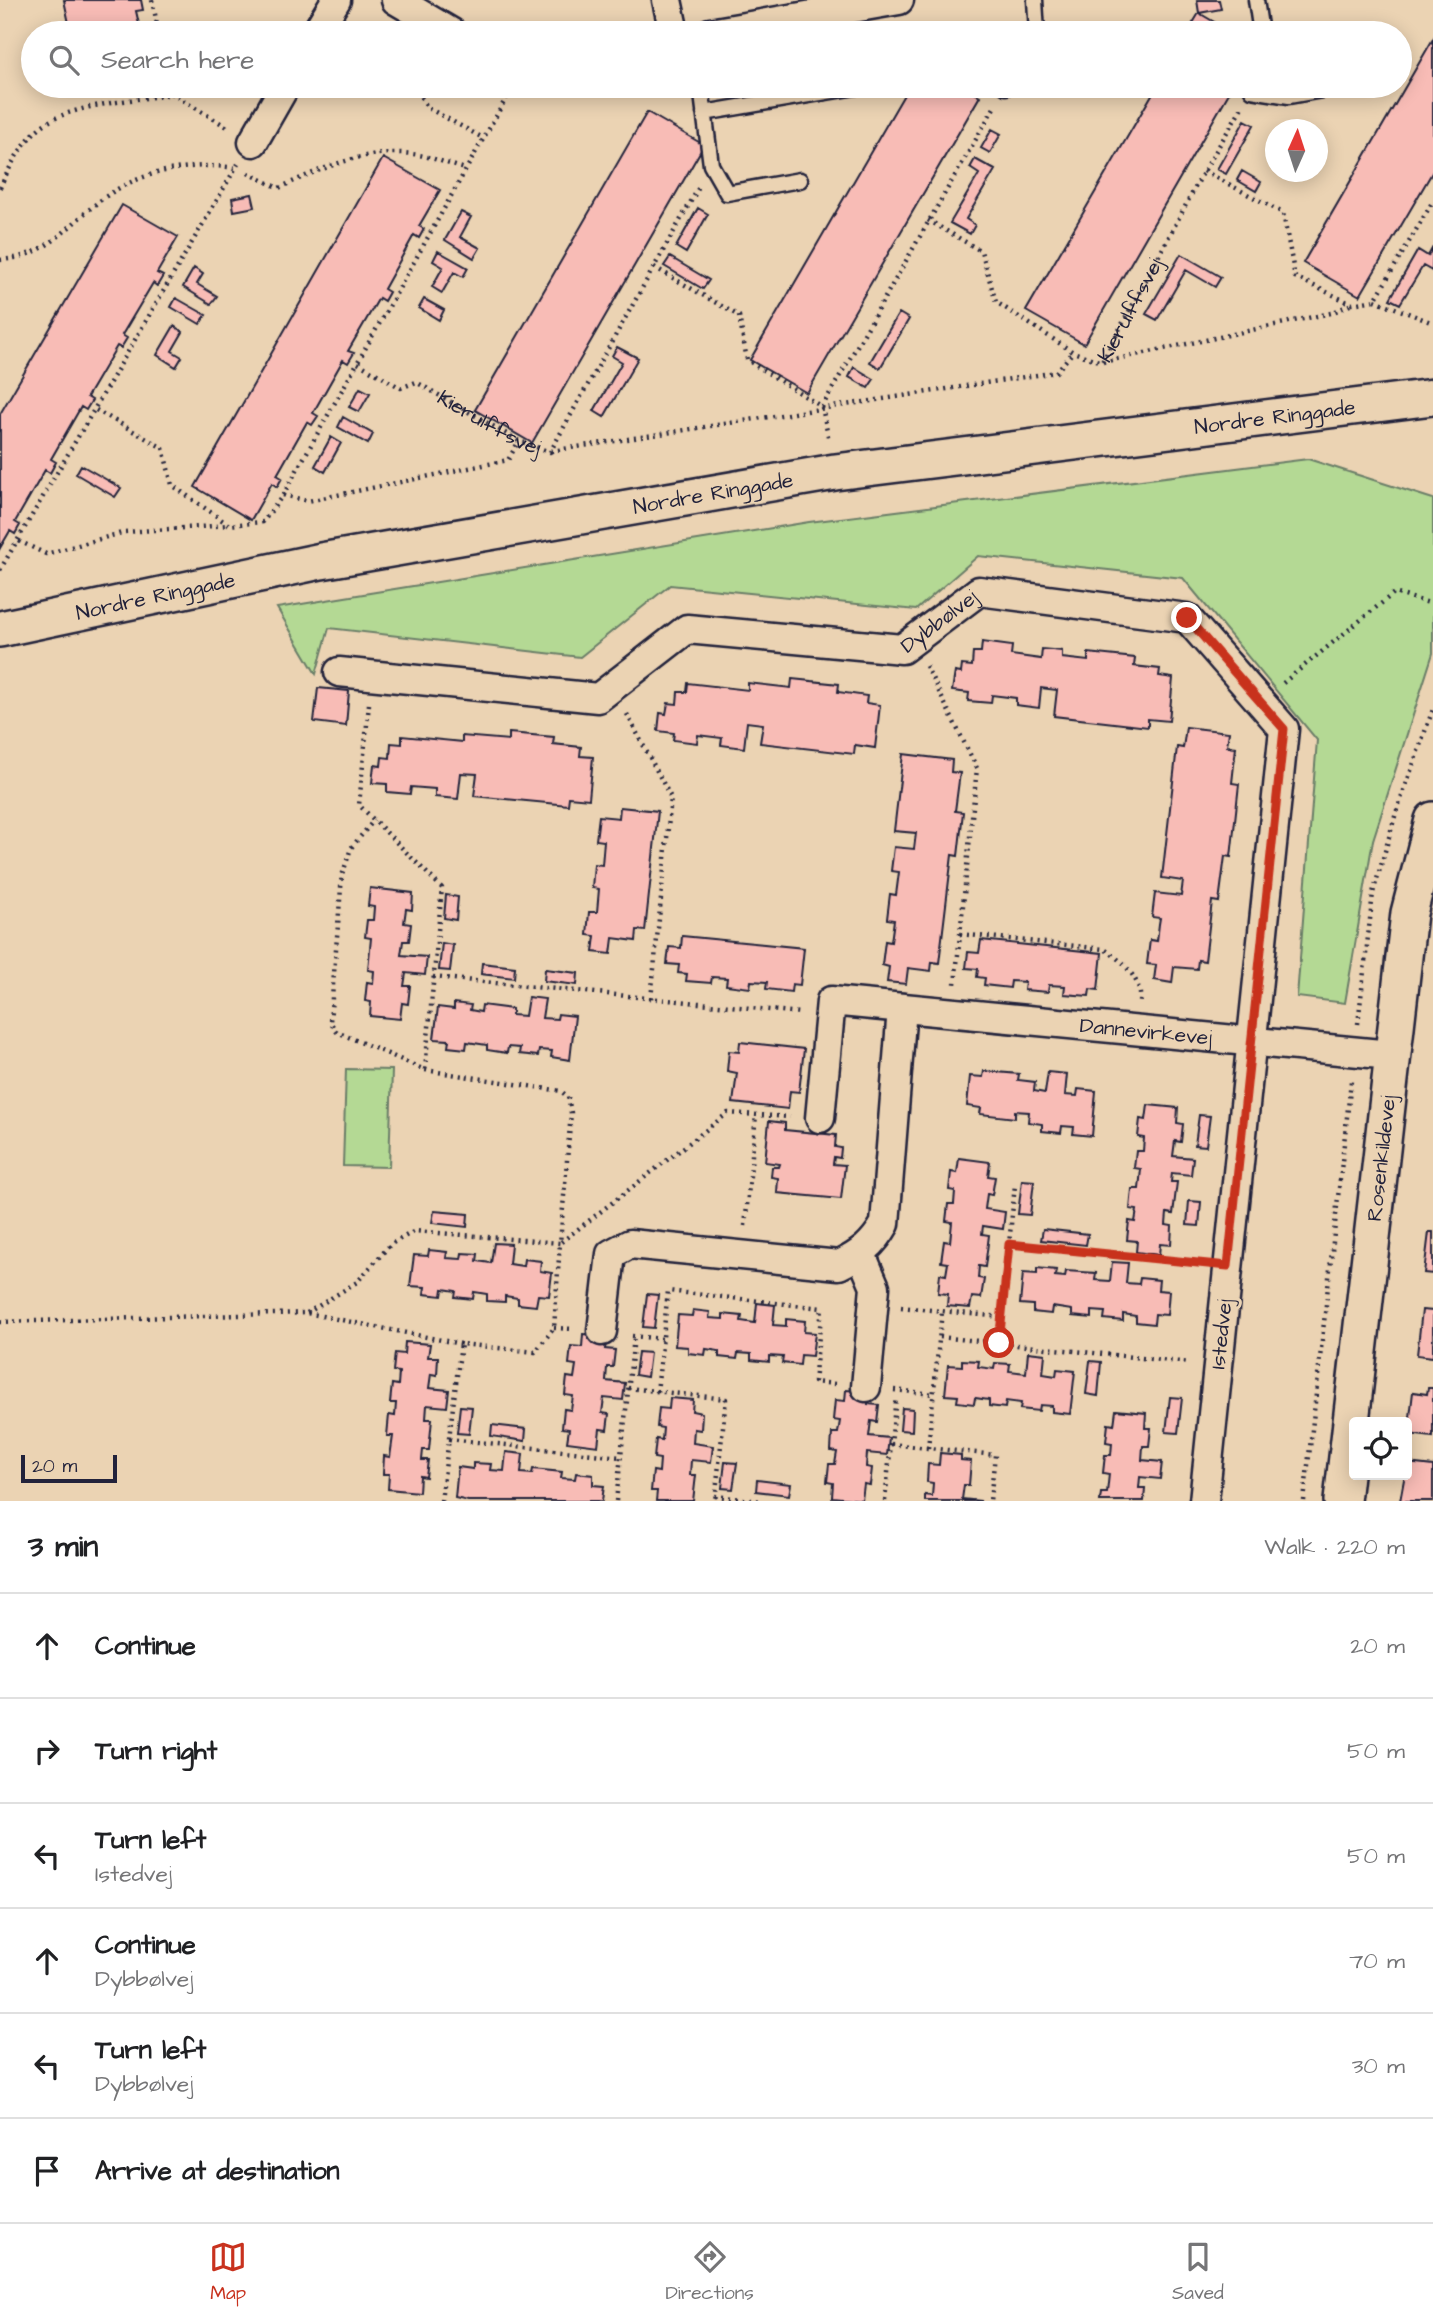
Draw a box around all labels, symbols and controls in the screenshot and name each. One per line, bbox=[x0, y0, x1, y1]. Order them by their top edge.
search box bbox=[21, 21, 1412, 98]
icon: search bbox=[45, 41, 83, 79]
text: Search here bbox=[101, 42, 254, 78]
north arrow bbox=[1265, 119, 1328, 182]
street label: Kierulffsvej bbox=[1090, 253, 1170, 367]
street label: Kierulffsvej bbox=[432, 383, 545, 463]
street label: Nordre Ringgade bbox=[1193, 393, 1357, 442]
street label: Nordre Ringgade bbox=[631, 466, 795, 522]
street label: Nordre Ringgade bbox=[73, 566, 238, 628]
street label: Dybbølvej bbox=[895, 583, 984, 660]
route end bbox=[1171, 602, 1202, 633]
street label: Dannevirkevej bbox=[1079, 1011, 1214, 1053]
street label: Rosenkildevej bbox=[1360, 1093, 1403, 1223]
street label: Istedvej bbox=[1203, 1297, 1240, 1371]
route start bbox=[983, 1327, 1014, 1358]
map controls bbox=[1349, 1417, 1412, 1480]
button: locate bbox=[1349, 1417, 1412, 1480]
scale bar bbox=[21, 1452, 117, 1484]
text: 20 m bbox=[32, 1453, 77, 1480]
text: 3 min bbox=[28, 1526, 98, 1568]
text: Walk · 220 m bbox=[1264, 1531, 1405, 1563]
icon: ahead bbox=[28, 1627, 66, 1665]
text: Continue bbox=[95, 1628, 196, 1664]
text: 20 m bbox=[1350, 1630, 1405, 1662]
icon: right bbox=[28, 1732, 66, 1770]
text: Turn right bbox=[95, 1733, 217, 1769]
text: 50 m bbox=[1347, 1735, 1405, 1767]
text: Turn left bbox=[95, 1822, 206, 1858]
icon: left bbox=[28, 1837, 66, 1875]
text: 50 m bbox=[1347, 1840, 1405, 1872]
text: Istedvej bbox=[95, 1858, 172, 1890]
text: Continue bbox=[95, 1927, 196, 1963]
icon: ahead bbox=[28, 1942, 66, 1980]
text: 70 m bbox=[1349, 1945, 1405, 1977]
text: Dybbølvej bbox=[95, 1963, 193, 1995]
text: Turn left bbox=[95, 2032, 206, 2068]
icon: left bbox=[28, 2047, 66, 2085]
text: 30 m bbox=[1352, 2050, 1405, 2082]
text: Dybbølvej bbox=[95, 2068, 193, 2100]
icon: arrive bbox=[28, 2152, 66, 2190]
text: Arrive at destination bbox=[95, 2153, 340, 2189]
tab: Map bbox=[209, 2238, 247, 2307]
tab: Directions bbox=[665, 2238, 754, 2307]
tab: Saved bbox=[1172, 2238, 1224, 2307]

